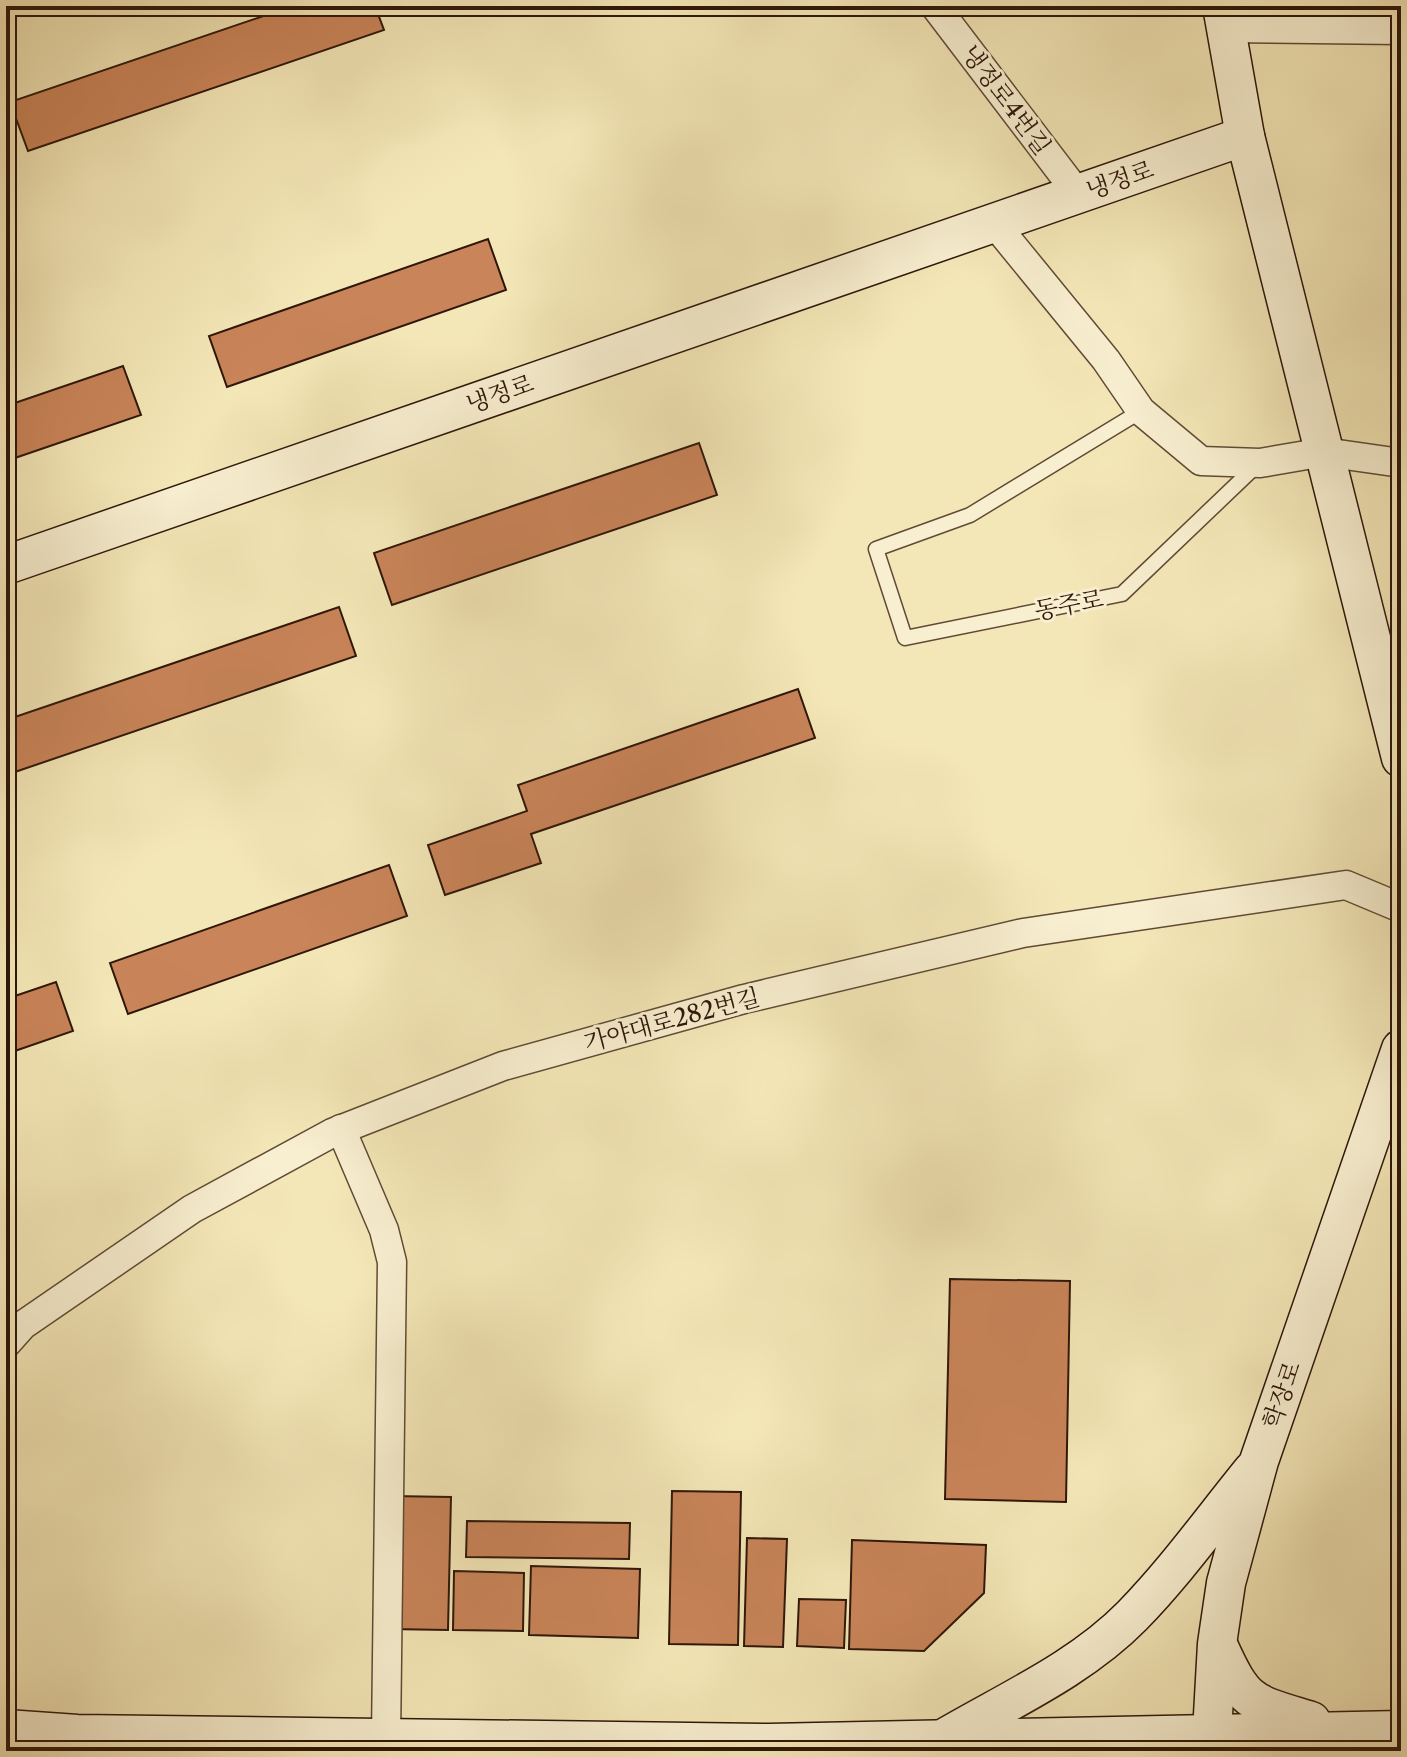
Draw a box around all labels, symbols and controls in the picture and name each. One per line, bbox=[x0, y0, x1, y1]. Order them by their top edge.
street label: 냉정로4번길 bbox=[956, 39, 1057, 160]
street label: 냉정로 bbox=[1082, 154, 1157, 205]
street label: 냉정로 bbox=[462, 368, 537, 419]
street label: 동주로 bbox=[1032, 584, 1106, 625]
street label: 가야대로282번길 bbox=[581, 982, 763, 1057]
street label: 학장로 bbox=[1256, 1357, 1307, 1432]

